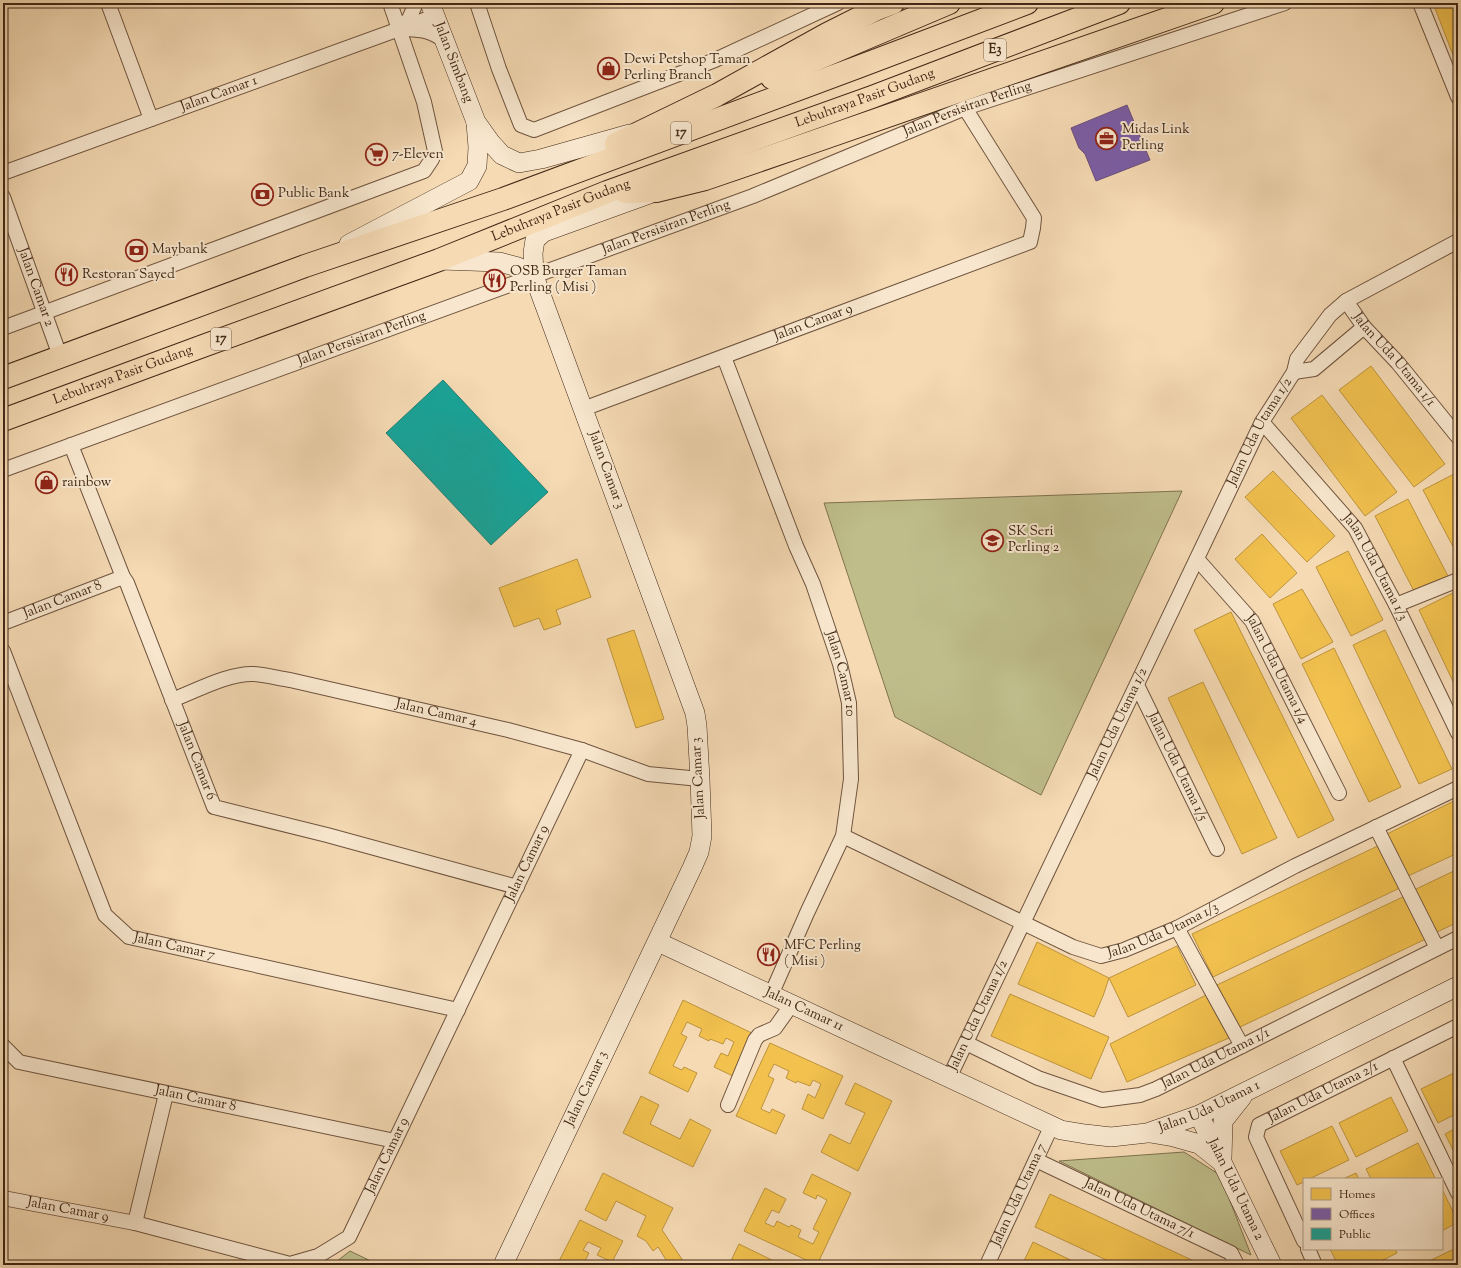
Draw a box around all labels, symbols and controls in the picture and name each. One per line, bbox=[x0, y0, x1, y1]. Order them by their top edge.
street label: Jalan Simbang bbox=[428, 18, 478, 106]
road number: E3 bbox=[984, 39, 1006, 61]
place label: Dewi Petshop Taman Perling Branch bbox=[624, 50, 751, 86]
shop icon: Dewi Petshop Taman Perling Branch bbox=[595, 55, 621, 81]
street label: Lebuhraya Pasir Gudang bbox=[793, 64, 938, 134]
street label: Jalan Camar 1 bbox=[177, 71, 261, 118]
street label: Jalan Persisiran Perling bbox=[900, 77, 1034, 143]
place label: Midas Link Perling bbox=[1122, 120, 1190, 156]
road number: 17 bbox=[671, 122, 691, 144]
office icon: Midas Link Perling bbox=[1094, 125, 1120, 151]
supermarket icon: 7-Eleven bbox=[364, 142, 390, 168]
place label: 7-Eleven bbox=[392, 145, 444, 165]
street label: Lebuhraya Pasir Gudang bbox=[489, 174, 633, 248]
bank icon: Public Bank bbox=[249, 181, 275, 207]
place label: Public Bank bbox=[278, 184, 350, 204]
street label: Jalan Persisiran Perling bbox=[598, 195, 733, 261]
bank icon: Maybank bbox=[124, 237, 150, 263]
place label: Maybank bbox=[152, 240, 208, 260]
street label: Jalan Camar 2 bbox=[12, 244, 59, 330]
restaurant icon: Restoran Sayed bbox=[54, 262, 80, 288]
place label: OSB Burger Taman Perling ( Misi ) bbox=[510, 262, 627, 298]
place label: Restoran Sayed bbox=[82, 265, 175, 285]
restaurant icon: OSB Burger Taman Perling ( Misi ) bbox=[481, 267, 507, 293]
street label: Jalan Camar 9 bbox=[770, 299, 856, 347]
street label: Jalan Persisiran Perling bbox=[294, 306, 429, 372]
street label: Jalan Uda Utama 1/1 bbox=[1347, 308, 1440, 412]
road number: 17 bbox=[211, 328, 231, 350]
street label: Lebuhraya Pasir Gudang bbox=[50, 341, 196, 411]
street label: Jalan Uda Utama 1/2 bbox=[1222, 374, 1298, 490]
street label: Jalan Camar 3 bbox=[582, 427, 629, 512]
shop icon: rainbow bbox=[34, 470, 60, 496]
place label: rainbow bbox=[62, 473, 112, 493]
street label: Jalan Uda Utama 1/3 bbox=[1336, 509, 1412, 625]
place label: SK Seri Perling 2 bbox=[1008, 522, 1060, 558]
school or university icon: SK Seri Perling 2 bbox=[980, 527, 1006, 553]
street label: Jalan Camar 8 bbox=[20, 576, 105, 625]
street label: Jalan Uda Utama 1/4 bbox=[1240, 609, 1313, 728]
street label: Jalan Camar 10 bbox=[819, 627, 859, 717]
street label: Jalan Uda Utama 1/2 bbox=[1083, 664, 1153, 783]
street label: Jalan Camar 4 bbox=[392, 694, 479, 733]
street label: Jalan Uda Utama 1/5 bbox=[1141, 708, 1212, 825]
street label: Jalan Camar 6 bbox=[171, 718, 220, 803]
street label: Jalan Camar 3 bbox=[687, 736, 711, 820]
street label: Jalan Camar 9 bbox=[500, 822, 555, 906]
street label: Jalan Uda Utama 1/3 bbox=[1105, 898, 1223, 964]
street label: Jalan Camar 7 bbox=[131, 928, 217, 966]
place label: MFC Perling ( Misi ) bbox=[784, 936, 861, 972]
restaurant icon: MFC Perling ( Misi ) bbox=[756, 941, 782, 967]
street label: Jalan Uda Utama 1/2 bbox=[943, 957, 1014, 1075]
street label: Jalan Camar 11 bbox=[760, 983, 847, 1037]
street label: Jalan Uda Utama 1/1 bbox=[1157, 1023, 1274, 1095]
street label: Jalan Camar 3 bbox=[560, 1048, 614, 1131]
street label: Jalan Uda Utama 2/1 bbox=[1264, 1057, 1382, 1129]
street label: Jalan Uda Utama 1 bbox=[1155, 1076, 1264, 1139]
street label: Jalan Camar 8 bbox=[152, 1081, 238, 1117]
street label: Jalan Camar 9 bbox=[360, 1114, 415, 1198]
street label: Jalan Uda Utama 2 bbox=[1202, 1134, 1269, 1244]
street label: Jalan Uda Utama 7 bbox=[986, 1140, 1052, 1251]
street label: Jalan Uda Utama 7/1 bbox=[1079, 1174, 1198, 1244]
legend bbox=[1303, 1178, 1443, 1250]
text: Homes bbox=[1339, 1186, 1375, 1204]
street label: Jalan Camar 9 bbox=[24, 1193, 110, 1228]
text: Offices bbox=[1339, 1206, 1375, 1224]
text: Public bbox=[1339, 1226, 1372, 1244]

